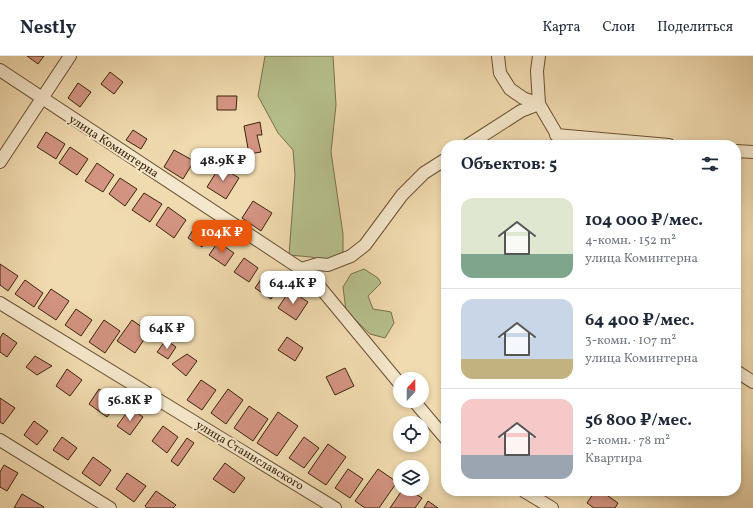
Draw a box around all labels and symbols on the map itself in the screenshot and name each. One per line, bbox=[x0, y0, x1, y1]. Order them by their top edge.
street label: улица Коминтерна bbox=[65, 112, 162, 182]
pin: 48.9K ₽ bbox=[186, 148, 260, 182]
pin: 104K ₽ bbox=[189, 220, 255, 254]
pin: 64.4K ₽ bbox=[256, 271, 330, 305]
pin: 64K ₽ bbox=[139, 316, 195, 350]
north arrow bbox=[393, 372, 429, 408]
pin: 56.8K ₽ bbox=[93, 388, 167, 422]
street label: улица Станиславского bbox=[193, 417, 306, 494]

